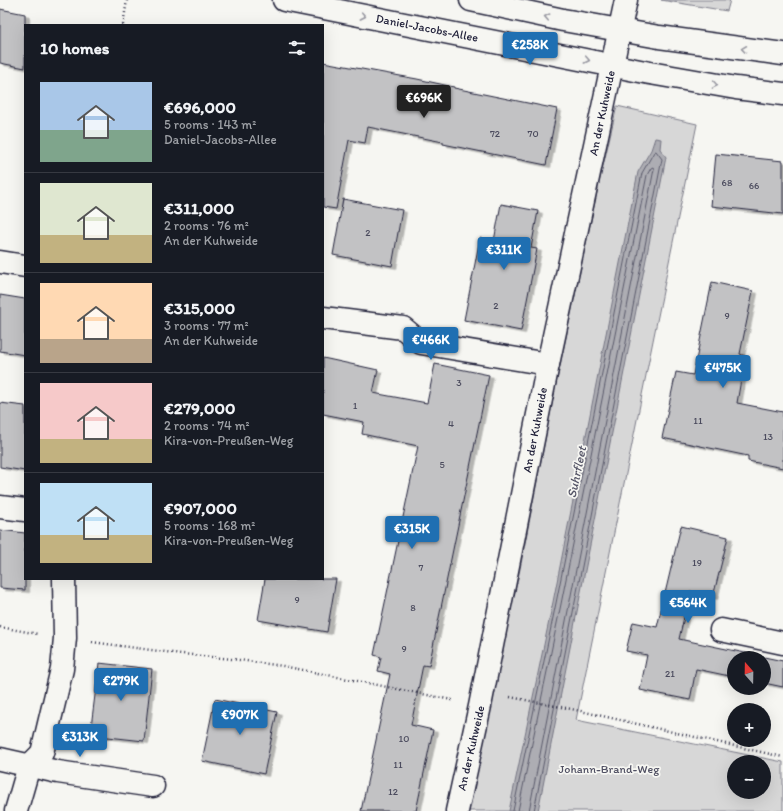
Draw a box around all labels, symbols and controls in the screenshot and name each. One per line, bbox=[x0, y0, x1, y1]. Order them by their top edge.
one-way arrow bbox=[360, 11, 366, 19]
street label: Daniel-Jacobs-Allee bbox=[375, 11, 480, 45]
one-way arrow bbox=[544, 13, 550, 21]
pin: €258K bbox=[502, 32, 558, 66]
icon: filters bbox=[286, 37, 308, 59]
text: €258K bbox=[512, 37, 548, 52]
text: 10 homes bbox=[40, 38, 109, 58]
one-way arrow bbox=[741, 45, 747, 54]
one-way arrow bbox=[584, 56, 590, 64]
street label: An der Kuhweide bbox=[586, 69, 618, 157]
one-way arrow bbox=[711, 80, 718, 88]
pin: €696K bbox=[396, 85, 452, 119]
text: €696K bbox=[406, 90, 442, 105]
text: €696,000 bbox=[164, 97, 236, 117]
icon: home bbox=[72, 98, 120, 146]
text: 5 rooms · 143 m² bbox=[164, 117, 256, 132]
house number: 72 bbox=[490, 127, 501, 140]
house number: 70 bbox=[527, 127, 539, 140]
text: Daniel-Jacobs-Allee bbox=[164, 132, 277, 147]
house number: 68 bbox=[722, 176, 733, 189]
house number: 66 bbox=[749, 179, 759, 192]
text: €311,000 bbox=[164, 198, 234, 218]
icon: home bbox=[72, 199, 120, 247]
text: 2 rooms · 76 m² bbox=[164, 218, 249, 233]
house number: 2 bbox=[365, 226, 371, 239]
text: An der Kuhweide bbox=[164, 233, 258, 248]
pin: €311K bbox=[476, 237, 532, 271]
text: €311K bbox=[487, 242, 521, 257]
text: €315,000 bbox=[164, 298, 235, 318]
icon: home bbox=[72, 299, 120, 347]
house number: 2 bbox=[493, 299, 499, 312]
house number: 9 bbox=[724, 309, 730, 322]
text: 3 rooms · 77 m² bbox=[164, 318, 249, 333]
pin: €466K bbox=[403, 327, 459, 361]
text: €466K bbox=[412, 332, 450, 347]
text: An der Kuhweide bbox=[164, 333, 258, 348]
pin: €475K bbox=[695, 355, 751, 389]
text: €475K bbox=[705, 360, 741, 375]
house number: 3 bbox=[456, 376, 462, 389]
street label: An der Kuhweide bbox=[520, 386, 550, 474]
text: €279,000 bbox=[164, 398, 235, 418]
icon: home bbox=[72, 399, 120, 447]
house number: 1 bbox=[353, 399, 358, 412]
house number: 11 bbox=[693, 414, 703, 427]
house number: 4 bbox=[448, 417, 454, 430]
text: 2 rooms · 74 m² bbox=[164, 418, 250, 433]
house number: 13 bbox=[763, 430, 774, 443]
text: Kira-von-Preußen-Weg bbox=[164, 433, 293, 448]
water label: Suhrfleet bbox=[564, 444, 589, 499]
house number: 5 bbox=[439, 458, 445, 471]
text: €907,000 bbox=[164, 498, 237, 518]
icon: home bbox=[72, 499, 120, 547]
pin: €315K bbox=[384, 516, 440, 550]
text: 5 rooms · 168 m² bbox=[164, 518, 255, 533]
text: €315K bbox=[394, 521, 430, 536]
text: Kira-von-Preußen-Weg bbox=[164, 533, 293, 548]
house number: 19 bbox=[692, 556, 702, 569]
house number: 7 bbox=[419, 561, 424, 574]
pin: €564K bbox=[660, 590, 716, 624]
house number: 9 bbox=[294, 593, 300, 606]
text: €564K bbox=[669, 595, 707, 610]
house number: 8 bbox=[410, 601, 416, 614]
house number: 9 bbox=[401, 642, 407, 655]
north arrow bbox=[727, 651, 771, 695]
map controls bbox=[727, 651, 771, 799]
house number: 21 bbox=[665, 667, 675, 680]
pin: €279K bbox=[93, 668, 149, 702]
text: €279K bbox=[103, 673, 139, 688]
pin: €907K bbox=[212, 702, 268, 736]
button: + bbox=[727, 703, 771, 747]
street label: An der Kuhweide bbox=[454, 704, 488, 792]
text: €907K bbox=[222, 707, 259, 722]
pin: €313K bbox=[52, 724, 108, 758]
text: €313K bbox=[62, 729, 98, 744]
house number: 10 bbox=[399, 732, 409, 745]
button: − bbox=[727, 755, 771, 799]
house number: 11 bbox=[393, 758, 403, 771]
park label: Johann-Brand-Weg bbox=[559, 762, 660, 776]
house number: 12 bbox=[388, 785, 399, 798]

